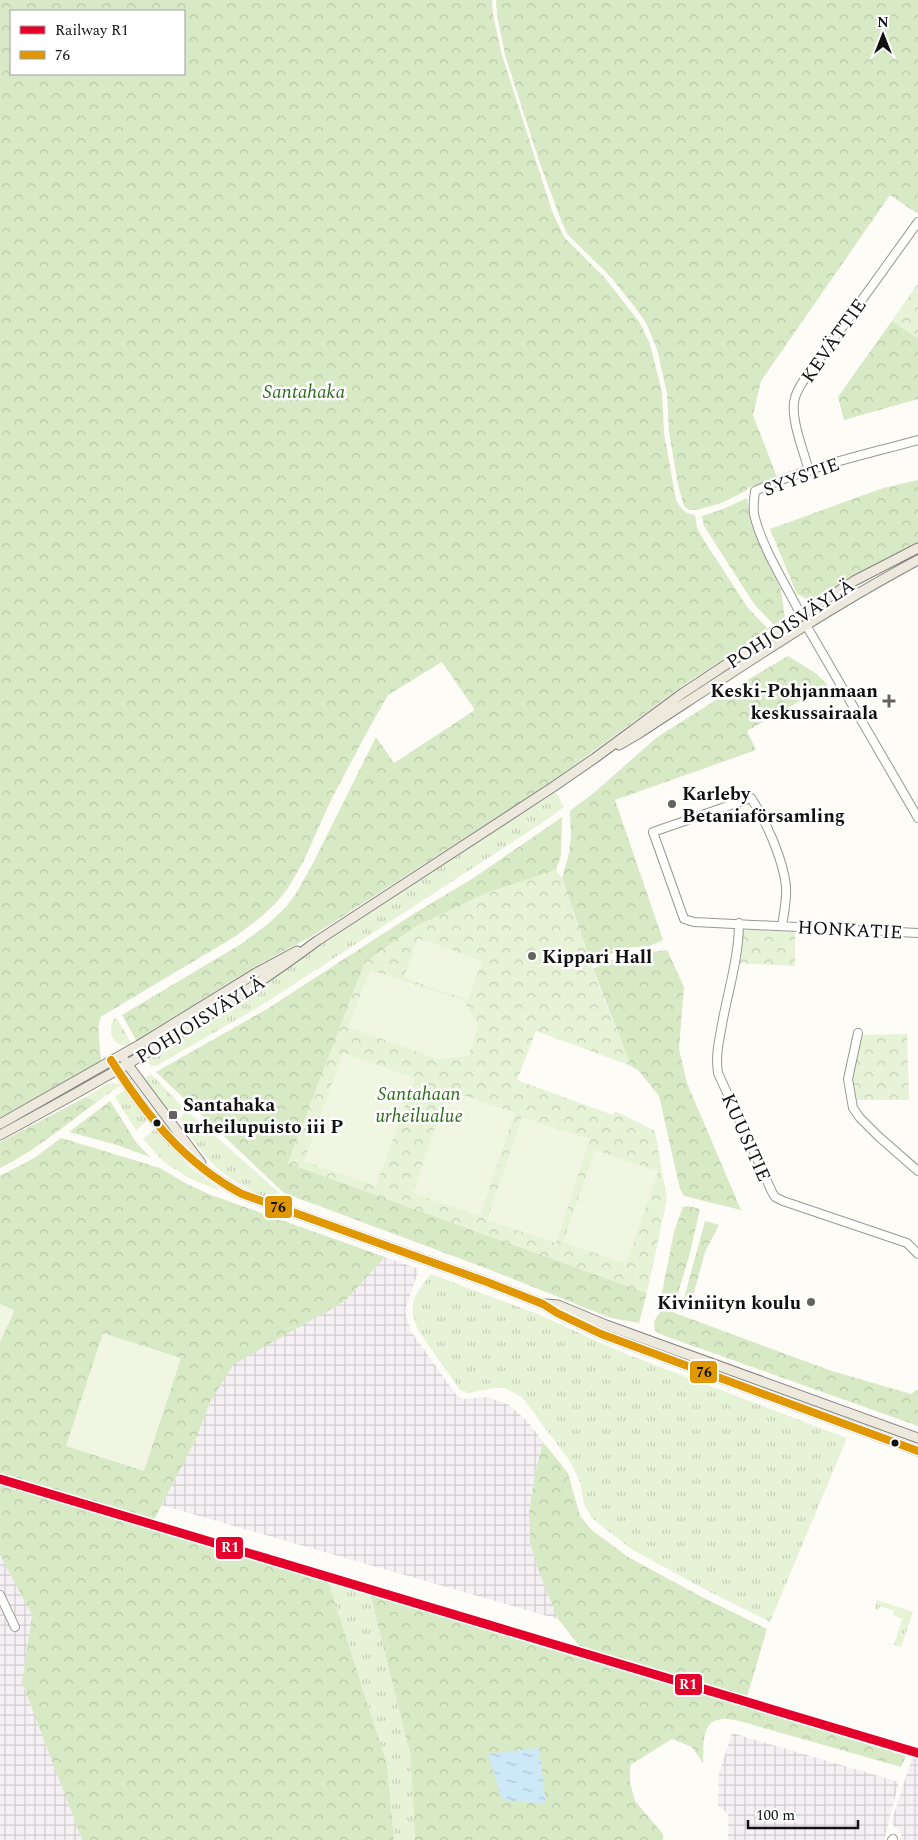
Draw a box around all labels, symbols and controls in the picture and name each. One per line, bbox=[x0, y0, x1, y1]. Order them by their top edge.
legend bbox=[10, 10, 185, 75]
north arrow bbox=[858, 10, 908, 60]
text: N bbox=[877, 12, 889, 33]
text: Railway R1 bbox=[55, 19, 128, 42]
text: 76 bbox=[55, 44, 71, 67]
street label: KEVÄTTIE bbox=[794, 293, 874, 389]
park label: Santahaka bbox=[263, 378, 345, 407]
street label: SYYSTIE bbox=[759, 450, 844, 505]
street label: POHJOISVÄYLÄ bbox=[721, 572, 861, 677]
place label: Keski-Pohjanmaan keskussairaala bbox=[710, 677, 878, 728]
marker: Keski-Pohjanmaan keskussairaala bbox=[882, 694, 896, 708]
place label: Karleby Betaniaförsamling bbox=[682, 780, 845, 831]
marker: Karleby Betaniaförsamling bbox=[666, 798, 678, 810]
street label: HONKATIE bbox=[797, 913, 903, 948]
place label: Kippari Hall bbox=[542, 943, 652, 972]
marker: Kippari Hall bbox=[526, 950, 538, 962]
street label: POHJOISVÄYLÄ bbox=[130, 969, 271, 1072]
park label: Santahaan urheilualue bbox=[375, 1080, 463, 1131]
street label: KUUSITIE bbox=[713, 1089, 778, 1186]
place label: Santahaka urheilupuisto iii P bbox=[183, 1091, 343, 1142]
marker: Santahaka urheilupuisto iii P bbox=[167, 1109, 179, 1121]
unlabelled marker bbox=[152, 1118, 162, 1128]
line badge: 76 bbox=[264, 1195, 293, 1219]
text: 76 bbox=[270, 1197, 286, 1218]
place label: Kiviniityn koulu bbox=[657, 1289, 801, 1318]
marker: Kiviniityn koulu bbox=[805, 1296, 817, 1308]
line badge: 76 bbox=[689, 1360, 718, 1384]
text: 76 bbox=[696, 1362, 712, 1383]
unlabelled marker bbox=[890, 1438, 900, 1448]
line badge: R1 bbox=[215, 1536, 244, 1560]
text: R1 bbox=[221, 1537, 239, 1558]
line badge: R1 bbox=[674, 1673, 703, 1696]
text: R1 bbox=[679, 1674, 697, 1695]
scale bar bbox=[748, 1798, 858, 1830]
text: 100 m bbox=[756, 1804, 795, 1827]

